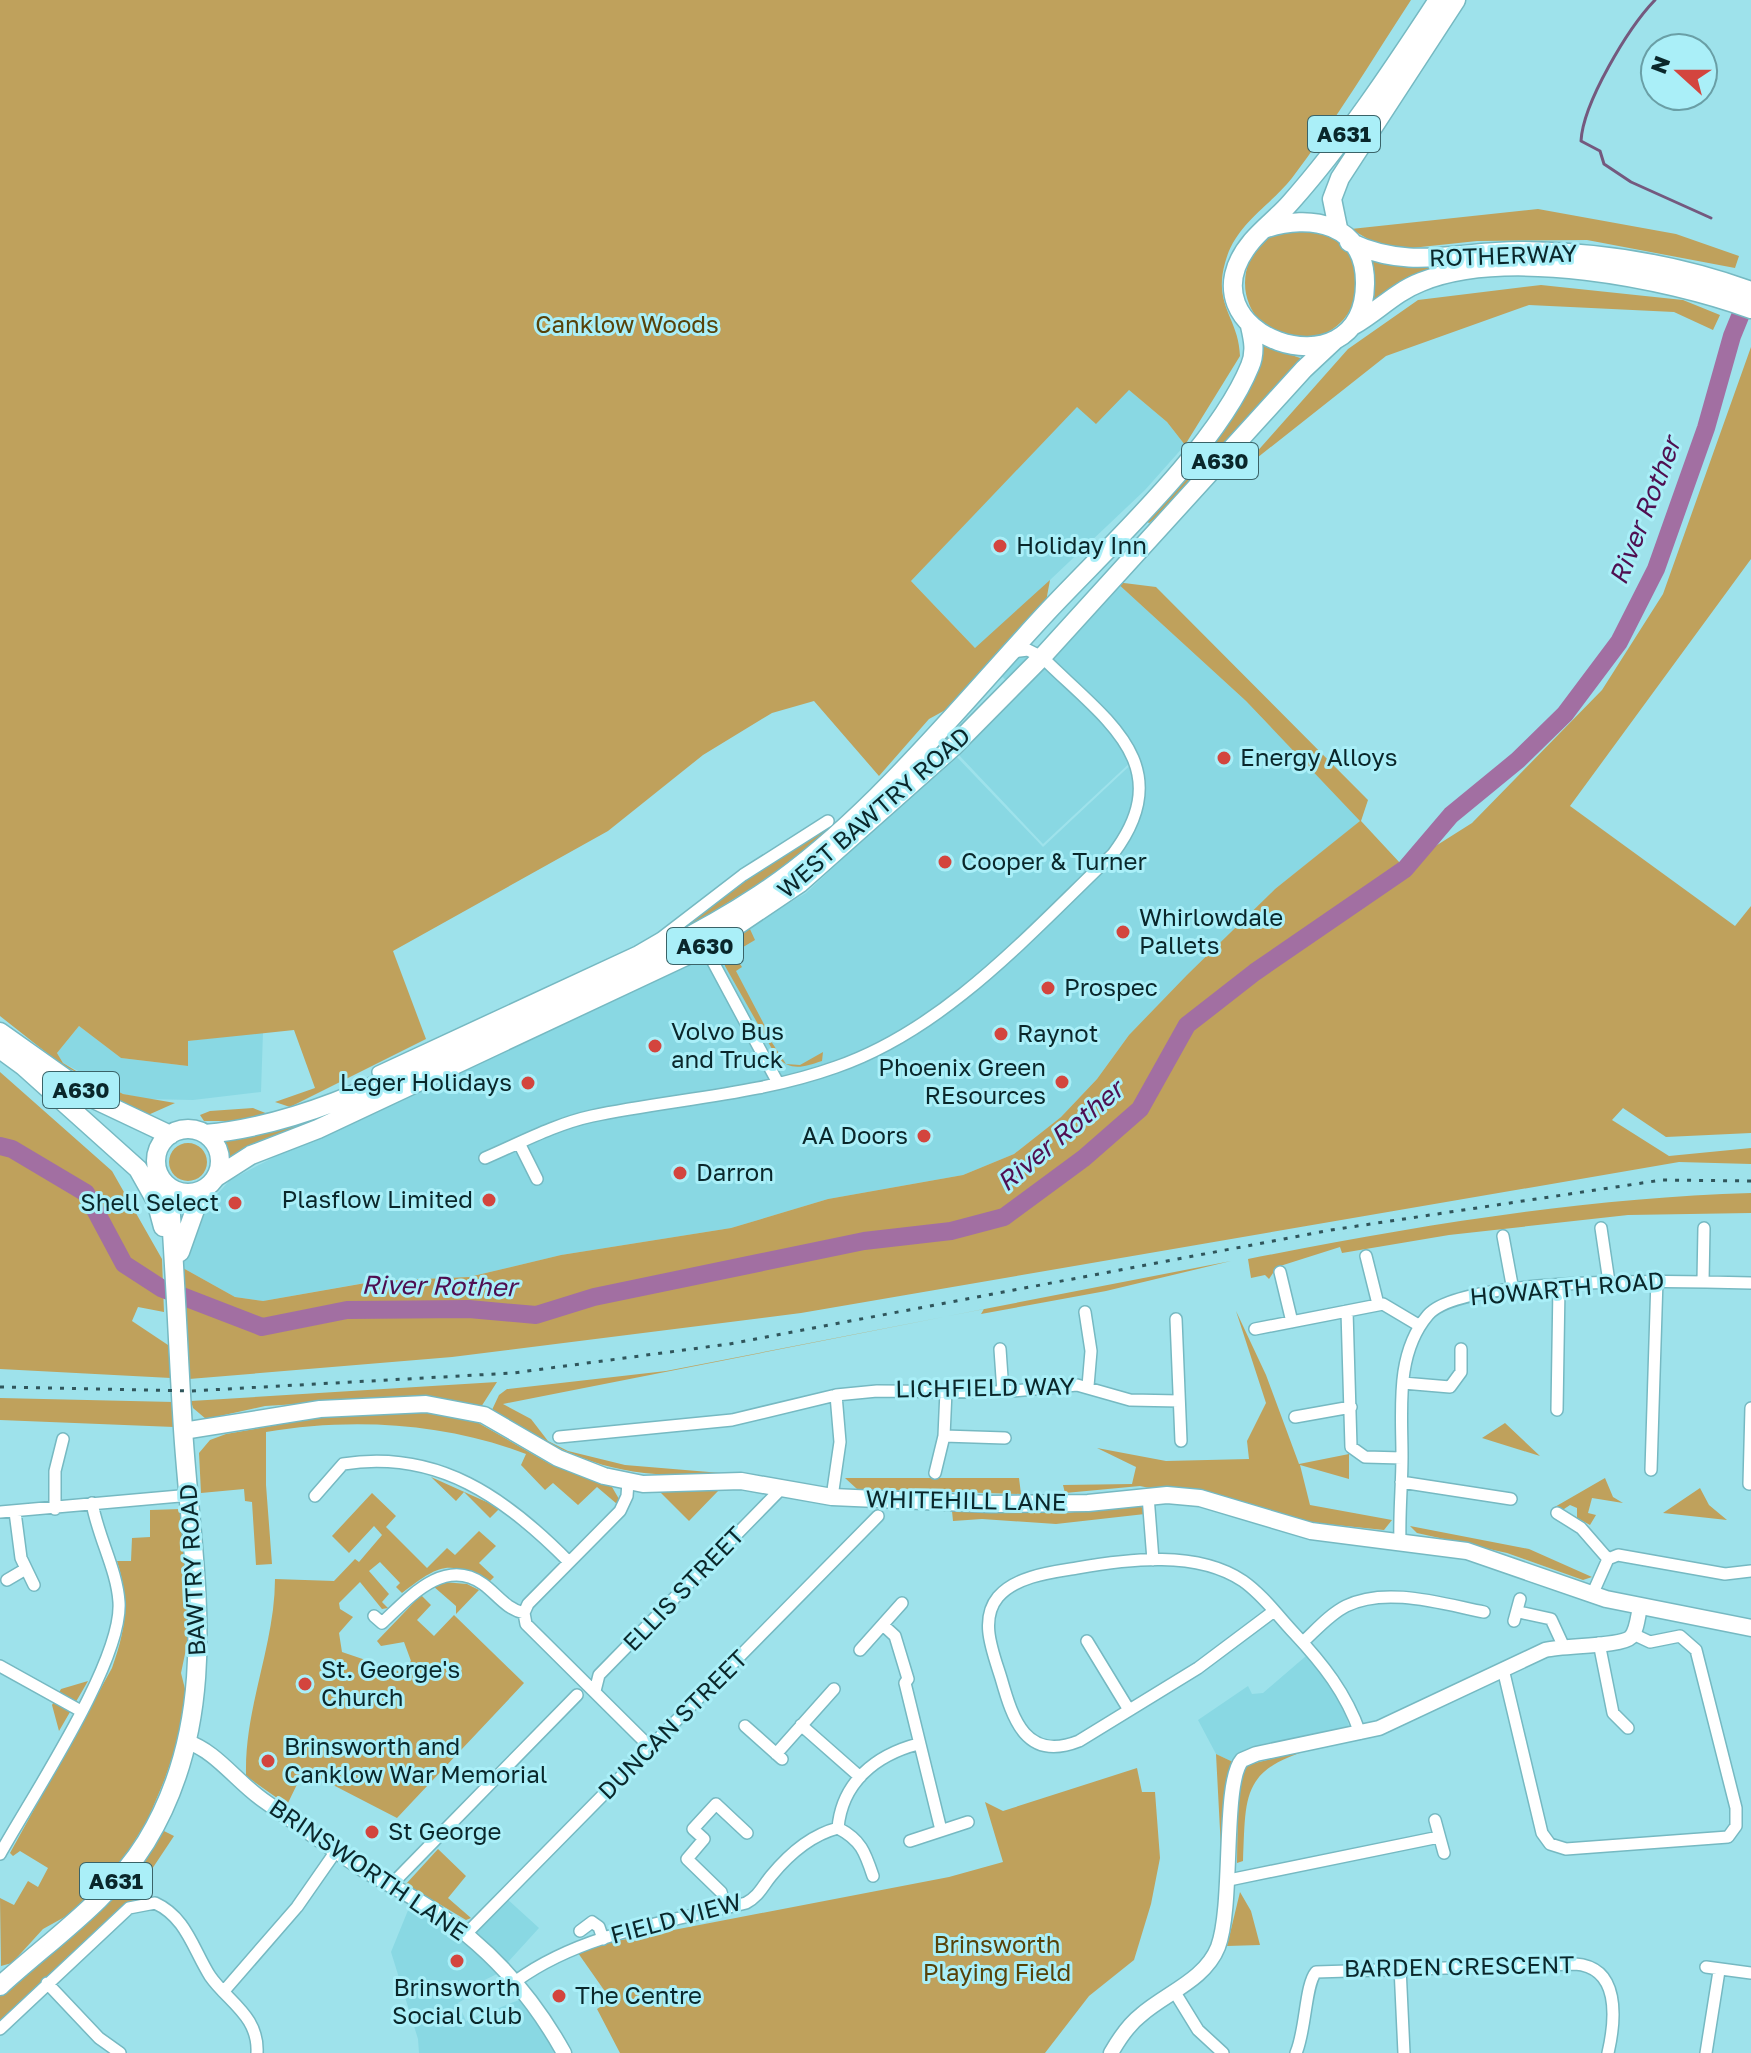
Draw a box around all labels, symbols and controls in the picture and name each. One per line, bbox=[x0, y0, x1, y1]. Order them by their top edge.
north arrow bbox=[1639, 32, 1719, 112]
text: N bbox=[1644, 52, 1675, 77]
road number: A631 bbox=[1308, 116, 1380, 152]
street label: ROTHERWAY bbox=[1428, 237, 1578, 272]
park label: Canklow Woods bbox=[535, 309, 719, 338]
water label: River Rother bbox=[1602, 429, 1688, 589]
road number: A630 bbox=[1182, 443, 1258, 479]
place label: Holiday Inn bbox=[1016, 530, 1147, 559]
marker: Holiday Inn bbox=[991, 537, 1009, 555]
street label: WEST BAWTRY ROAD bbox=[771, 720, 975, 904]
place label: Energy Alloys bbox=[1240, 742, 1397, 771]
marker: Energy Alloys bbox=[1215, 749, 1233, 767]
place label: Cooper & Turner bbox=[961, 846, 1147, 875]
marker: Cooper & Turner bbox=[936, 853, 954, 871]
place label: Whirlowdale Pallets bbox=[1139, 902, 1283, 959]
marker: Whirlowdale Pallets bbox=[1114, 923, 1132, 941]
road number: A630 bbox=[667, 928, 743, 964]
place label: Prospec bbox=[1064, 972, 1158, 1001]
marker: Prospec bbox=[1039, 979, 1057, 997]
place label: Volvo Bus and Truck bbox=[671, 1016, 784, 1073]
place label: Raynot bbox=[1017, 1018, 1098, 1047]
marker: Raynot bbox=[992, 1025, 1010, 1043]
marker: Volvo Bus and Truck bbox=[646, 1037, 664, 1055]
place label: Phoenix Green REsources bbox=[878, 1052, 1046, 1109]
place label: Leger Holidays bbox=[340, 1067, 512, 1096]
water label: River Rother bbox=[990, 1071, 1132, 1197]
road number: A630 bbox=[43, 1072, 119, 1108]
marker: Phoenix Green REsources bbox=[1053, 1073, 1071, 1091]
marker: Leger Holidays bbox=[519, 1074, 537, 1092]
place label: AA Doors bbox=[802, 1120, 908, 1149]
marker: AA Doors bbox=[915, 1127, 933, 1145]
place label: Darron bbox=[696, 1157, 774, 1186]
marker: Darron bbox=[671, 1164, 689, 1182]
place label: Plasflow Limited bbox=[281, 1184, 473, 1213]
place label: Shell Select bbox=[80, 1187, 219, 1216]
marker: Plasflow Limited bbox=[480, 1191, 498, 1209]
marker: Shell Select bbox=[226, 1194, 244, 1212]
street label: HOWARTH ROAD bbox=[1468, 1265, 1665, 1310]
water label: River Rother bbox=[361, 1269, 521, 1302]
street label: LICHFIELD WAY bbox=[895, 1370, 1076, 1403]
street label: BAWTRY ROAD bbox=[173, 1483, 210, 1657]
street label: WHITEHILL LANE bbox=[865, 1483, 1067, 1516]
street label: ELLIS STREET bbox=[616, 1520, 750, 1656]
street label: DUNCAN STREET bbox=[591, 1643, 753, 1805]
place label: St. George's Church bbox=[321, 1654, 460, 1711]
marker: St. George's Church bbox=[296, 1675, 314, 1693]
place label: Brinsworth and Canklow War Memorial bbox=[284, 1731, 547, 1788]
marker: Brinsworth and Canklow War Memorial bbox=[259, 1752, 277, 1770]
street label: BRINSWORTH LANE bbox=[264, 1792, 473, 1946]
place label: St George bbox=[388, 1816, 502, 1845]
marker: St George bbox=[363, 1823, 381, 1841]
road number: A631 bbox=[80, 1863, 152, 1899]
street label: FIELD VIEW bbox=[607, 1886, 744, 1949]
park label: Brinsworth Playing Field bbox=[923, 1929, 1071, 1986]
street label: BARDEN CRESCENT bbox=[1344, 1949, 1575, 1982]
marker: Brinsworth Social Club bbox=[448, 1952, 466, 1970]
place label: Brinsworth Social Club bbox=[392, 1972, 522, 2029]
place label: The Centre bbox=[575, 1980, 702, 2009]
marker: The Centre bbox=[550, 1987, 568, 2005]

